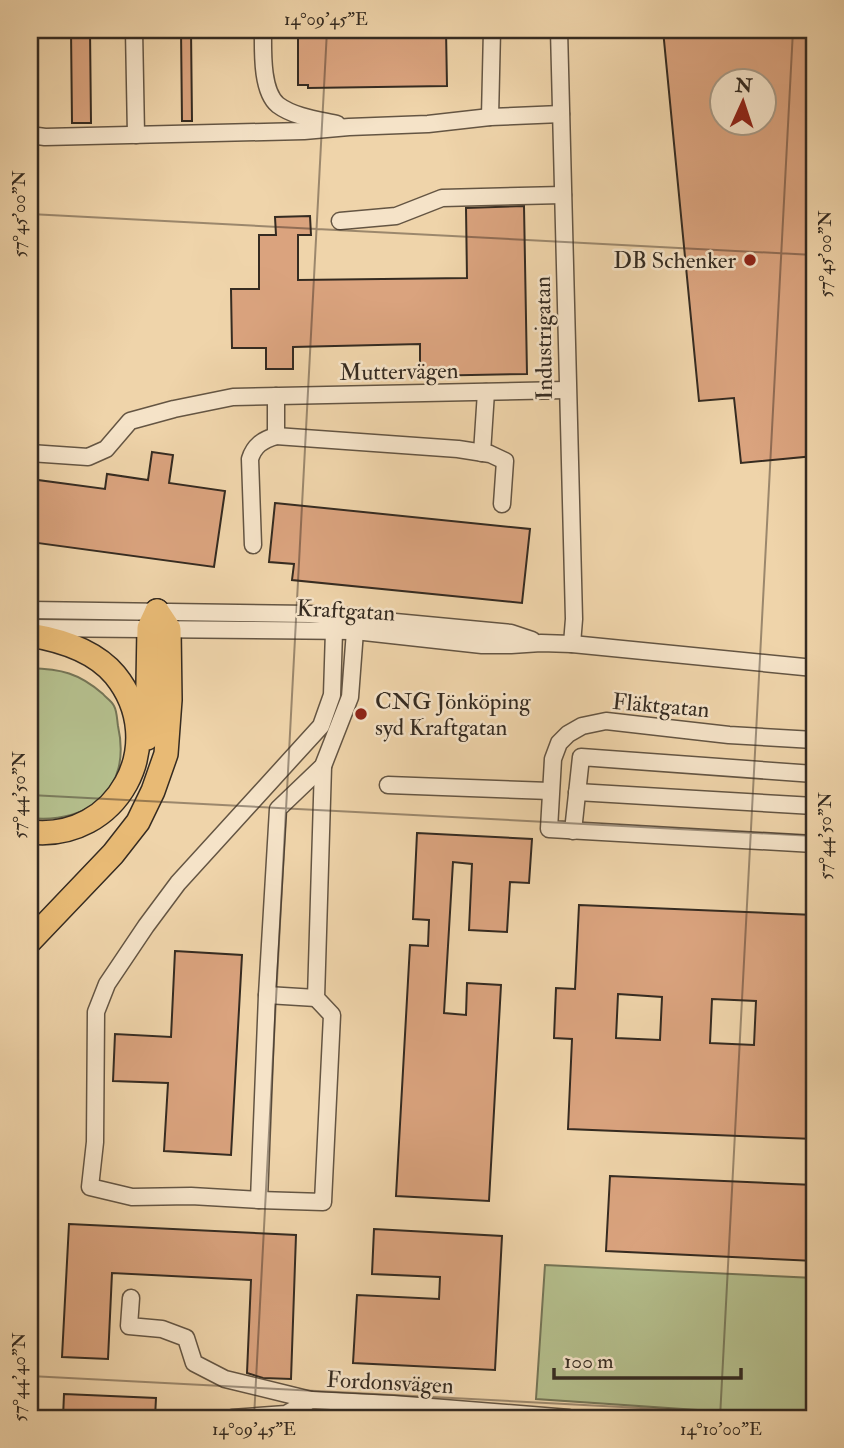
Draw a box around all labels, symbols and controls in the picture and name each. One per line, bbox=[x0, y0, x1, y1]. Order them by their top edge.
text: 14°09'45"E bbox=[284, 8, 368, 31]
north arrow bbox=[708, 66, 778, 136]
text: N bbox=[734, 74, 754, 99]
text: 57°45'00"N bbox=[8, 170, 31, 258]
text: 57°45'00"N bbox=[814, 210, 837, 298]
place label: DB Schenker bbox=[613, 246, 736, 275]
marker: DB Schenker bbox=[742, 252, 758, 268]
street label: Industrigatan bbox=[528, 276, 559, 400]
street label: Muttervägen bbox=[339, 356, 459, 387]
street label: Kraftgatan bbox=[296, 593, 396, 628]
place label: CNG Jönköping syd Kraftgatan bbox=[375, 687, 531, 742]
street label: Fläktgatan bbox=[611, 687, 711, 724]
marker: CNG Jönköping syd Kraftgatan bbox=[353, 706, 369, 722]
text: 57°44'50"N bbox=[8, 751, 31, 839]
text: 57°44'50"N bbox=[814, 792, 837, 880]
text: 57°44'40"N bbox=[8, 1332, 31, 1422]
scale bar bbox=[554, 1336, 741, 1380]
text: 100 m bbox=[564, 1348, 614, 1375]
street label: Fordonsvägen bbox=[326, 1365, 455, 1400]
text: 14°09'45"E bbox=[212, 1418, 296, 1441]
text: 14°10'00"E bbox=[680, 1418, 762, 1441]

